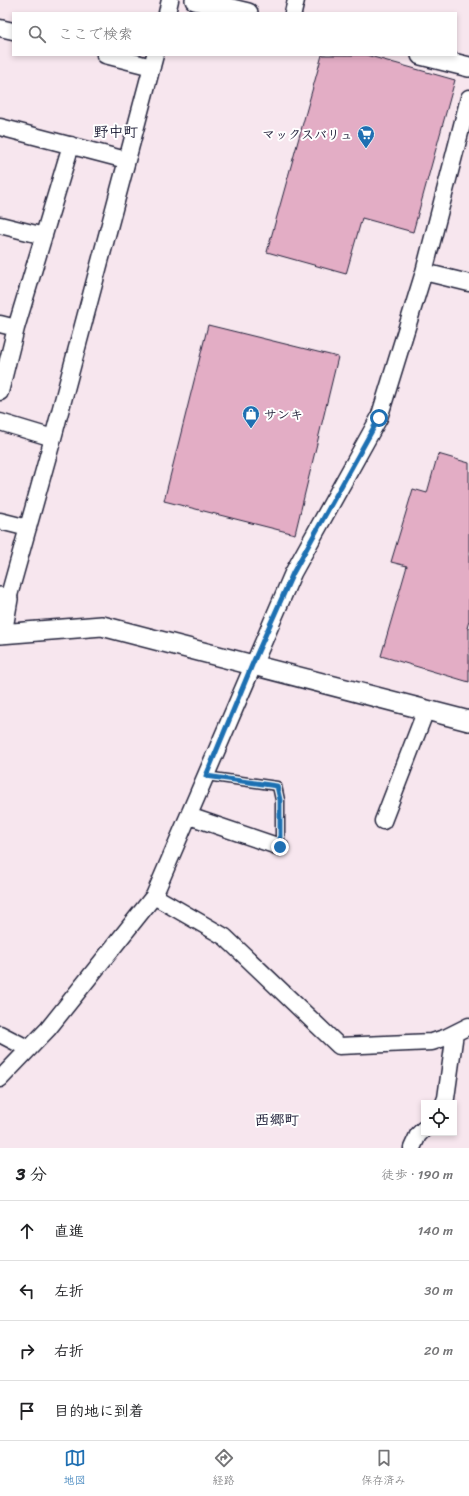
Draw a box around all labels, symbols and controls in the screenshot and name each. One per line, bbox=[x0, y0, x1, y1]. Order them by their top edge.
search box bbox=[12, 12, 457, 56]
text: ここで検索 bbox=[58, 21, 133, 47]
icon: search bbox=[26, 23, 48, 45]
district label: 野中町 bbox=[93, 119, 139, 145]
place label: マックスバリュ bbox=[262, 123, 353, 146]
supermarket icon: マックスバリュ bbox=[356, 124, 376, 149]
place label: サンキ bbox=[264, 403, 303, 426]
shop icon: サンキ bbox=[241, 404, 261, 429]
route start bbox=[370, 409, 388, 427]
route end bbox=[271, 838, 289, 856]
map controls bbox=[421, 1100, 457, 1136]
button: locate bbox=[421, 1100, 457, 1136]
district label: 西郷町 bbox=[254, 1107, 300, 1133]
text: 3 分 bbox=[16, 1159, 47, 1189]
text: 徒歩 · 190 m bbox=[382, 1163, 453, 1186]
text: 直進 bbox=[54, 1218, 84, 1244]
text: 140 m bbox=[418, 1219, 453, 1242]
icon: ahead bbox=[16, 1220, 38, 1242]
text: 左折 bbox=[54, 1278, 84, 1304]
text: 30 m bbox=[424, 1279, 453, 1302]
icon: left bbox=[16, 1280, 38, 1302]
text: 右折 bbox=[54, 1338, 84, 1364]
text: 20 m bbox=[424, 1339, 453, 1362]
icon: right bbox=[16, 1340, 38, 1362]
text: 目的地に到着 bbox=[54, 1398, 144, 1424]
icon: arrive bbox=[16, 1400, 38, 1422]
tab: 地図 bbox=[64, 1447, 86, 1490]
tab: 経路 bbox=[213, 1447, 235, 1490]
tab: 保存済み bbox=[362, 1447, 406, 1490]

